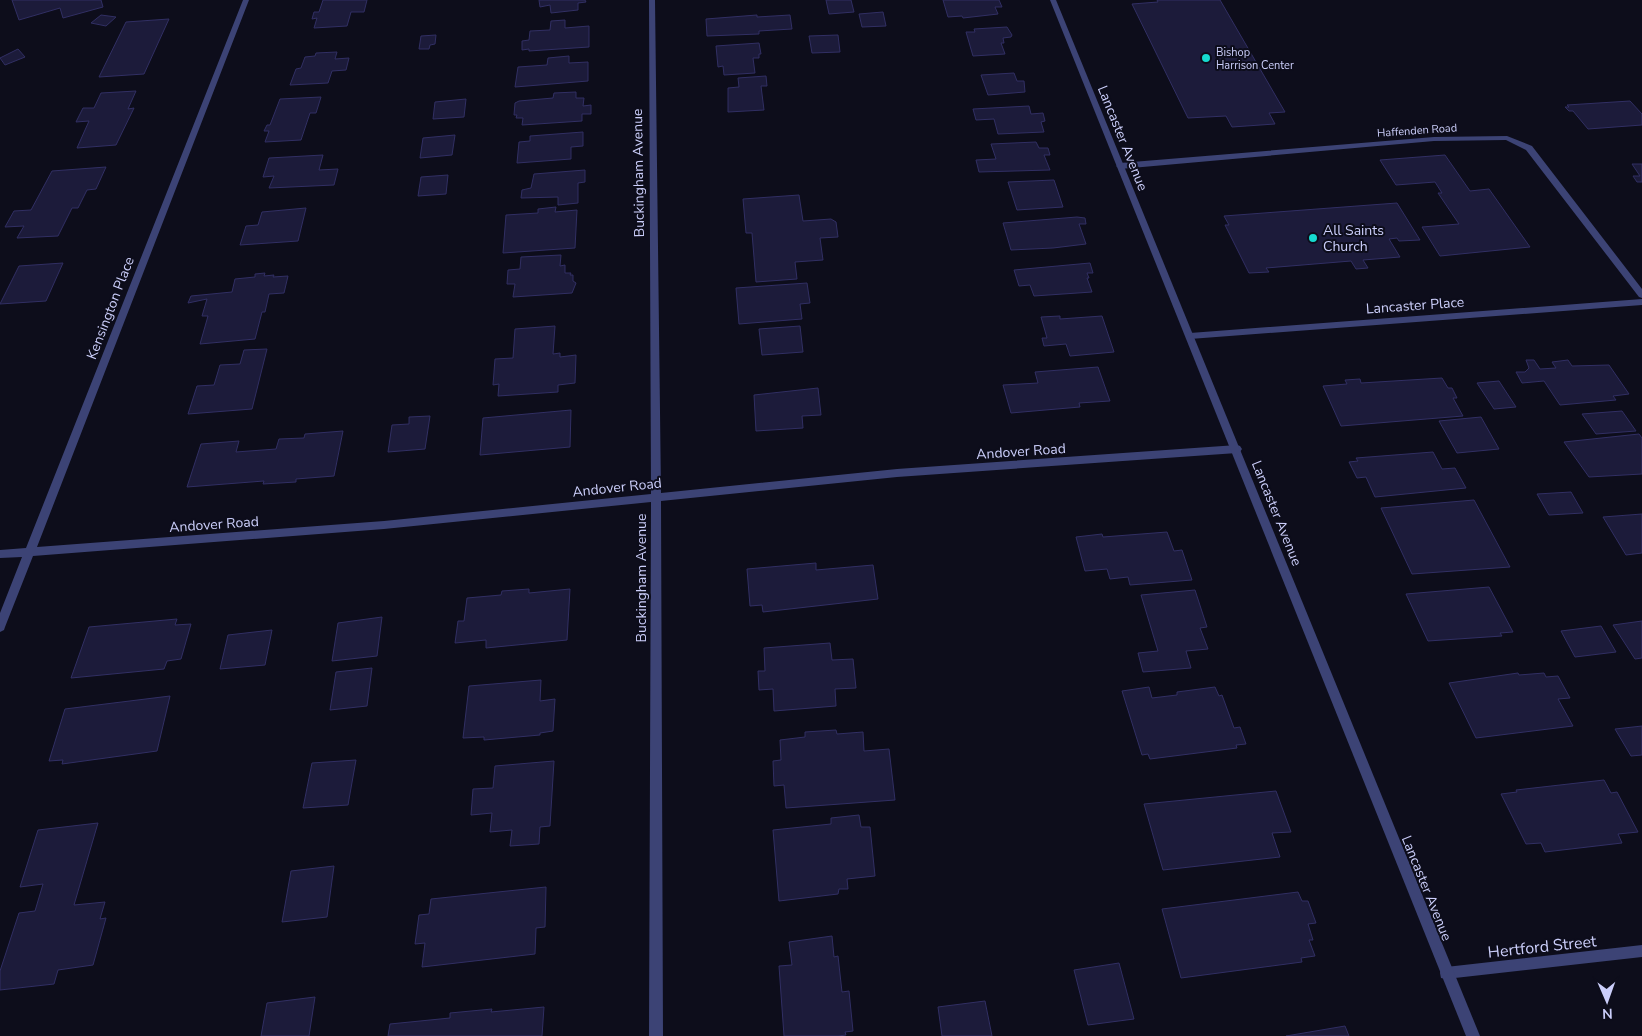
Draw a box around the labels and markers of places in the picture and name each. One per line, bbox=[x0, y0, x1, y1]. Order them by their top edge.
place label: Bishop Harrison Center bbox=[1216, 45, 1294, 73]
marker: Bishop Harrison Center bbox=[1200, 52, 1212, 64]
place label: All Saints Church bbox=[1323, 221, 1384, 256]
marker: All Saints Church bbox=[1307, 232, 1319, 244]

